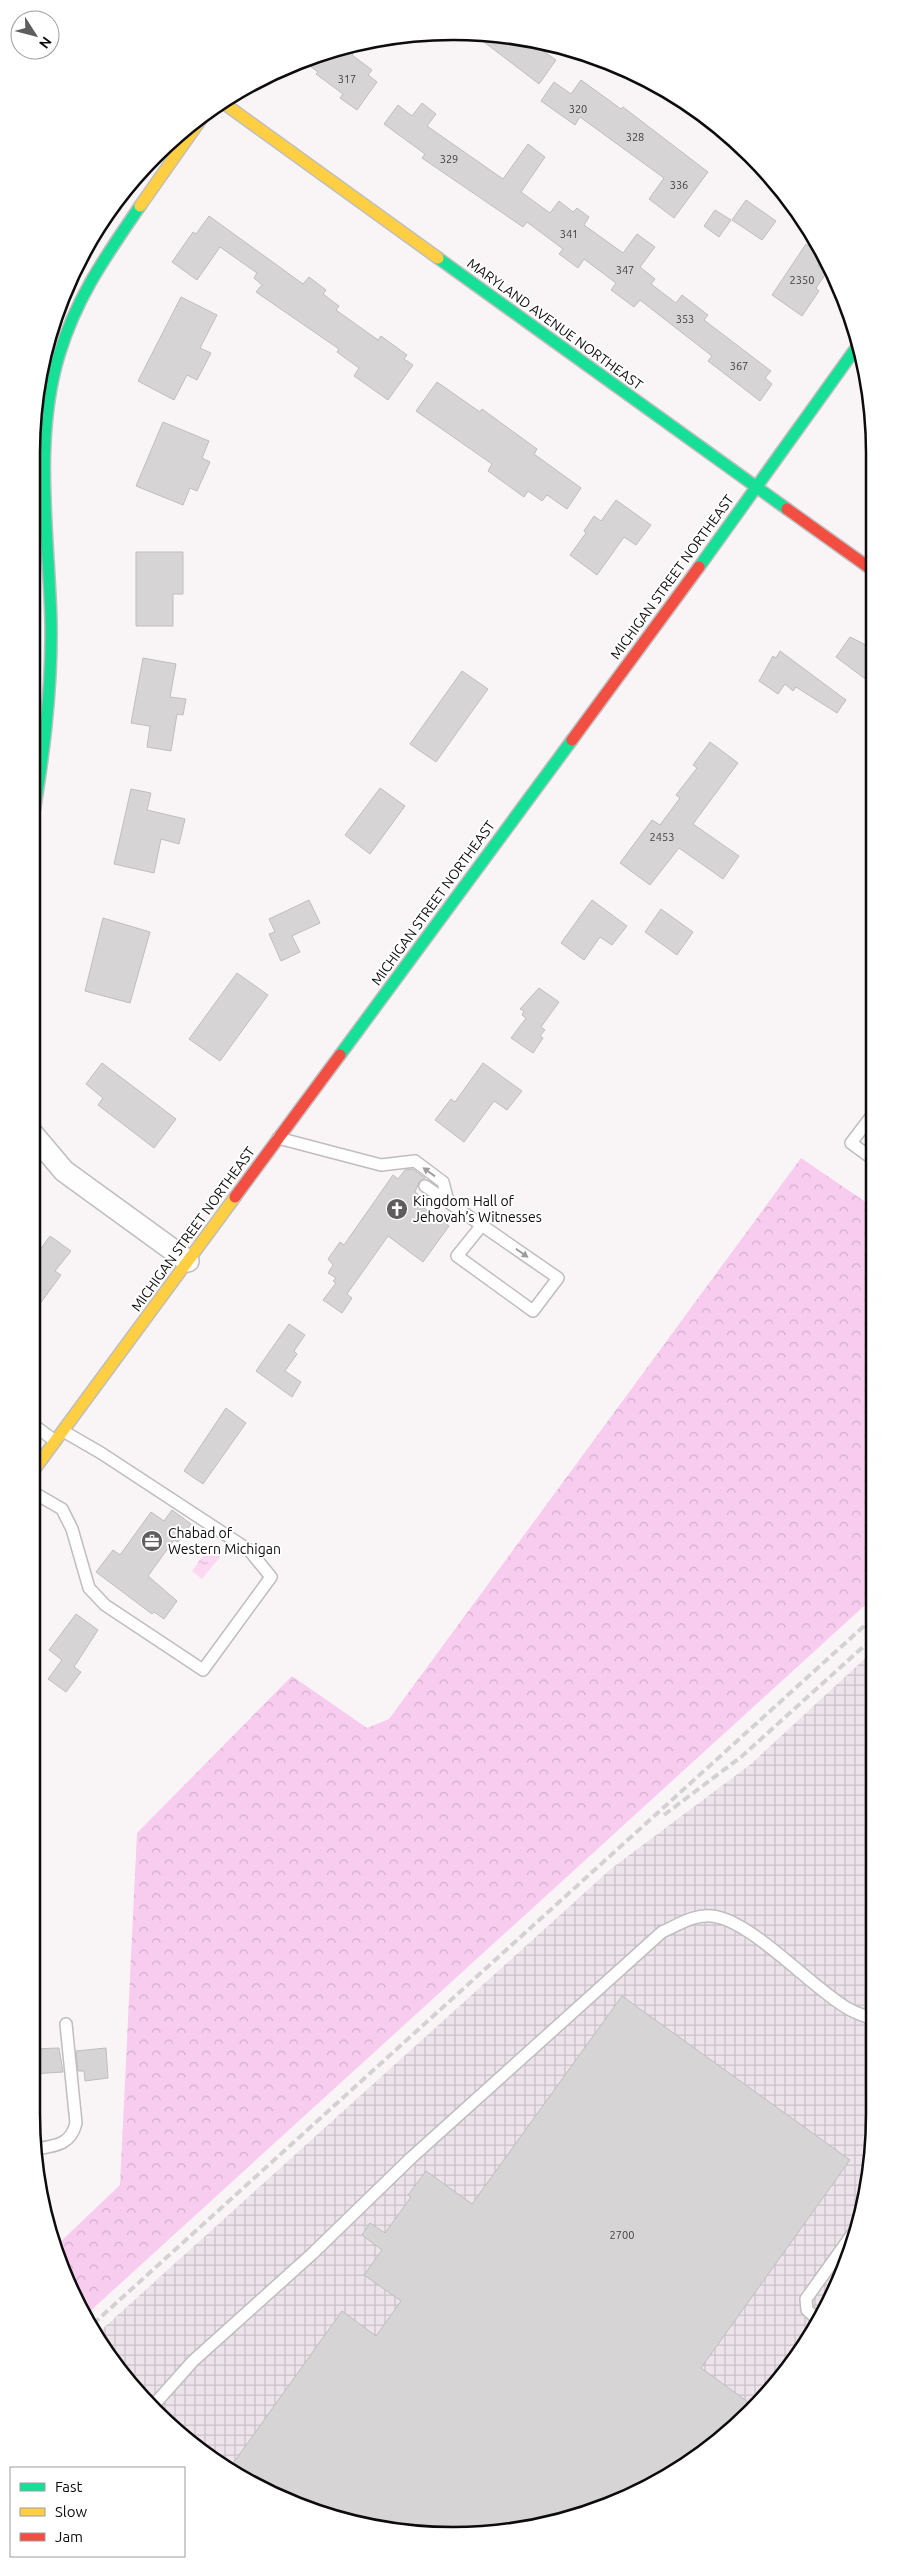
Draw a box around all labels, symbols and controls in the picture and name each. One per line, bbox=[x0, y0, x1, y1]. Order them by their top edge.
north arrow bbox=[10, 10, 60, 60]
text: N bbox=[36, 34, 55, 52]
house number: 317 bbox=[338, 73, 356, 85]
house number: 320 bbox=[569, 103, 587, 115]
house number: 328 bbox=[626, 131, 644, 143]
house number: 329 bbox=[440, 153, 458, 165]
house number: 336 bbox=[670, 179, 688, 191]
house number: 341 bbox=[560, 228, 578, 240]
street label: MARYLAND AVENUE NORTHEAST bbox=[464, 255, 646, 393]
house number: 347 bbox=[616, 264, 634, 276]
house number: 2350 bbox=[790, 274, 814, 286]
house number: 353 bbox=[676, 313, 694, 325]
house number: 367 bbox=[730, 360, 748, 372]
street label: MICHIGAN STREET NORTHEAST bbox=[607, 491, 737, 662]
street label: MICHIGAN STREET NORTHEAST bbox=[368, 817, 498, 988]
house number: 2453 bbox=[650, 831, 674, 843]
street label: MICHIGAN STREET NORTHEAST bbox=[128, 1143, 258, 1314]
one-way arrow bbox=[422, 1167, 436, 1177]
place label: Kingdom Hall of Jehovah’s Witnesses bbox=[413, 1193, 542, 1225]
church icon: Kingdom Hall of Jehovah’s Witnesses bbox=[385, 1197, 409, 1221]
one-way arrow bbox=[515, 1248, 529, 1258]
place label: Chabad of Western Michigan bbox=[168, 1525, 281, 1557]
office icon: Chabad of Western Michigan bbox=[140, 1529, 164, 1553]
house number: 2700 bbox=[610, 2229, 634, 2241]
legend bbox=[10, 2467, 185, 2557]
text: Fast bbox=[55, 2478, 83, 2495]
text: Slow bbox=[55, 2503, 88, 2520]
text: Jam bbox=[55, 2528, 83, 2545]

